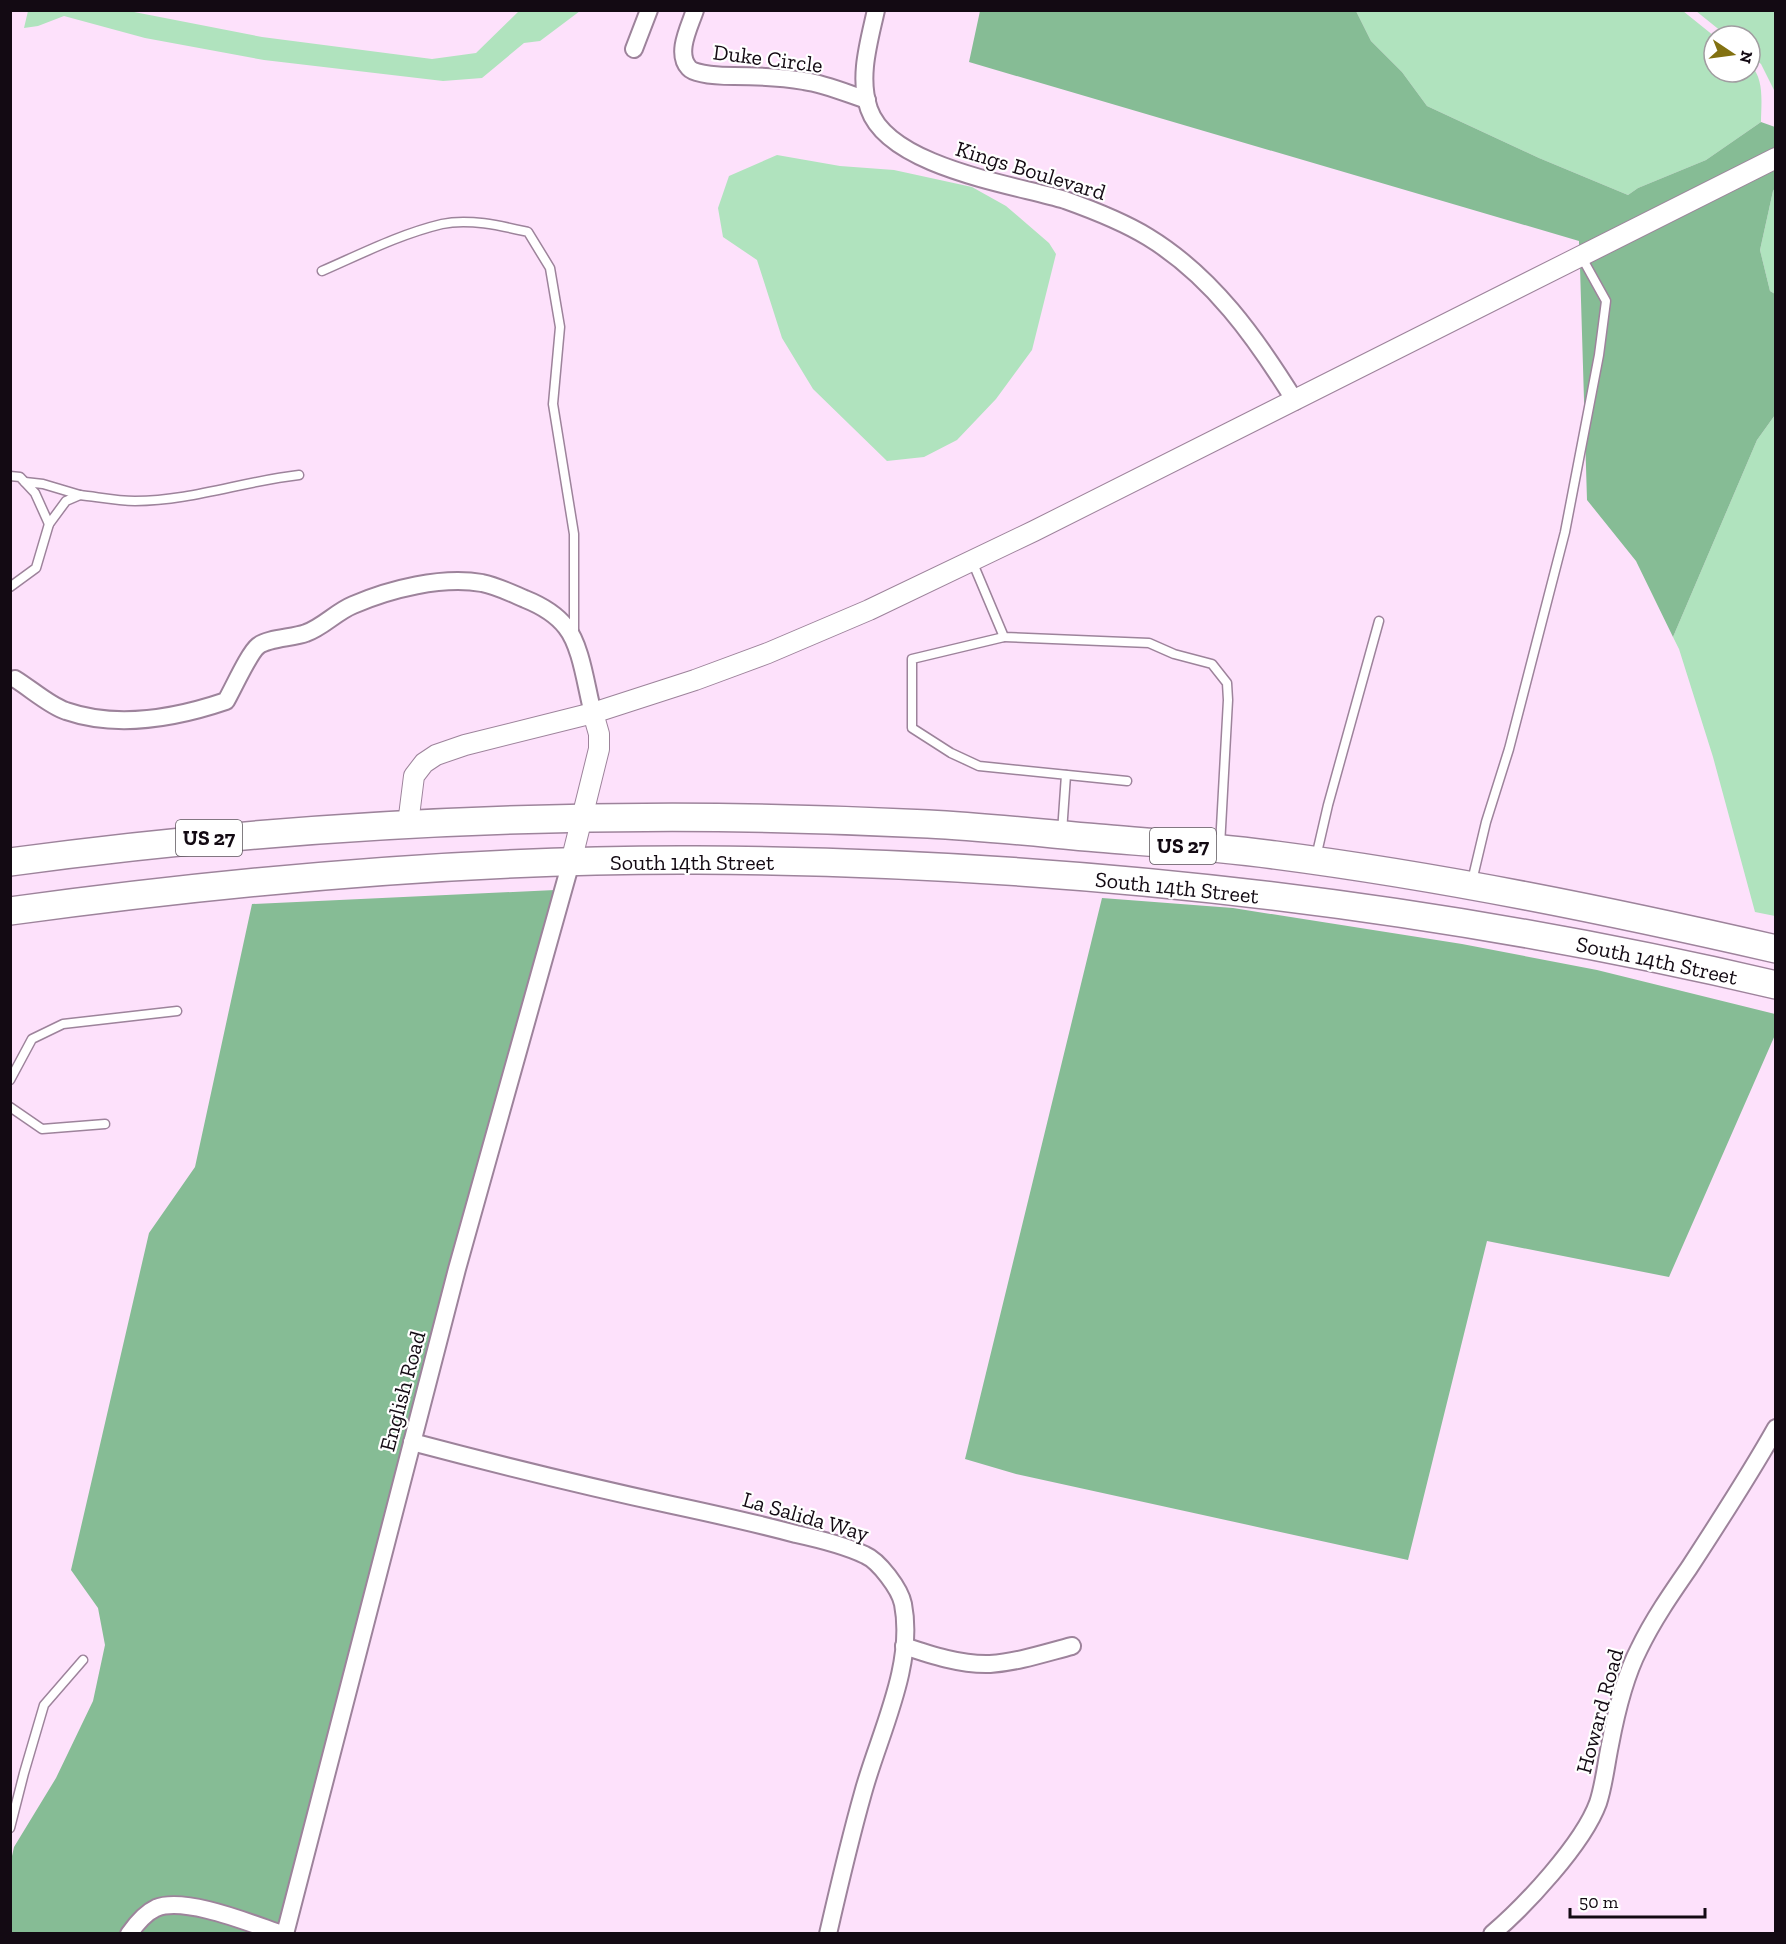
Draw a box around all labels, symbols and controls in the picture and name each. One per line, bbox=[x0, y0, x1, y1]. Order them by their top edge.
north arrow bbox=[1702, 24, 1762, 84]
street label: Duke Circle bbox=[712, 38, 824, 79]
text: N bbox=[1736, 49, 1757, 65]
street label: Kings Boulevard bbox=[953, 135, 1109, 206]
road number: US 27 bbox=[176, 820, 242, 856]
road number: US 27 bbox=[1150, 828, 1216, 864]
street label: South 14th Street bbox=[610, 849, 775, 876]
street label: South 14th Street bbox=[1094, 865, 1261, 910]
street label: South 14th Street bbox=[1574, 930, 1741, 991]
street label: English Road bbox=[373, 1328, 432, 1454]
street label: La Salida Way bbox=[740, 1486, 873, 1548]
street label: Howard Road bbox=[1570, 1646, 1629, 1777]
scale bar bbox=[1570, 1881, 1705, 1919]
text: 50 m bbox=[1579, 1891, 1619, 1913]

